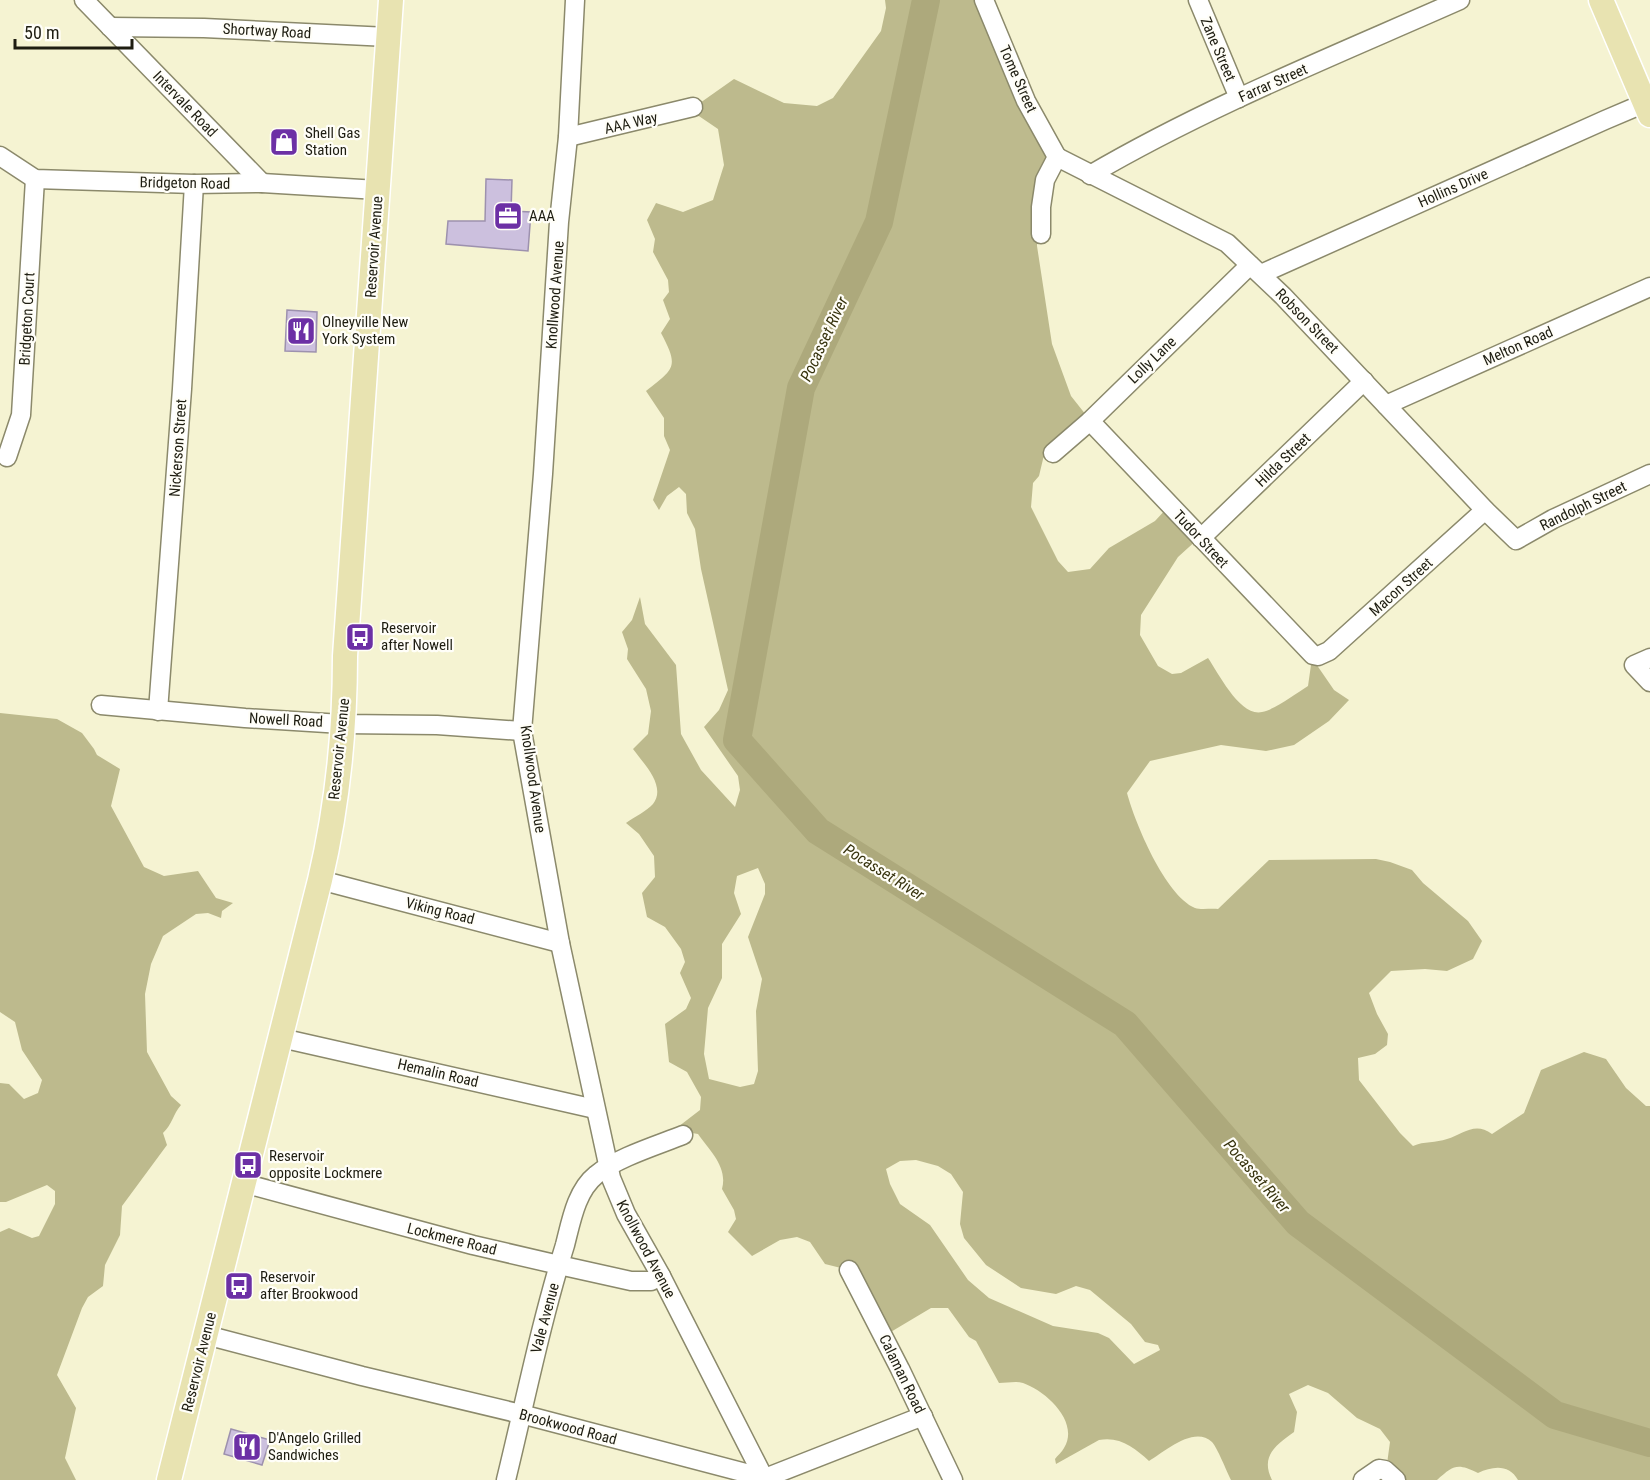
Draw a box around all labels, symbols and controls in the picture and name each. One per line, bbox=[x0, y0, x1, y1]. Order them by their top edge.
scale bar bbox=[15, 12, 132, 50]
street label: Zane Street bbox=[1196, 14, 1240, 84]
street label: Shortway Road bbox=[222, 20, 312, 42]
text: 50 m bbox=[24, 22, 59, 43]
street label: Tome Street bbox=[995, 43, 1041, 115]
street label: Farrar Street bbox=[1236, 60, 1310, 106]
street label: Intervale Road bbox=[149, 67, 221, 141]
street label: AAA Way bbox=[603, 108, 659, 138]
place label: Shell Gas Station bbox=[305, 124, 360, 159]
shop icon: Shell Gas Station bbox=[268, 126, 300, 158]
street label: Hollins Drive bbox=[1415, 165, 1491, 211]
street label: Bridgeton Road bbox=[139, 173, 231, 193]
street label: Reservoir Avenue bbox=[361, 195, 387, 299]
office icon: AAA bbox=[492, 200, 524, 232]
place label: AAA bbox=[529, 207, 555, 225]
street label: Knollwood Avenue bbox=[542, 240, 568, 350]
street label: Bridgeton Court bbox=[16, 272, 38, 366]
street label: Robson Street bbox=[1272, 285, 1342, 357]
water label: Pocasset River bbox=[796, 293, 852, 384]
place label: Olneyville New York System bbox=[322, 313, 408, 348]
restaurant icon: Olneyville New York System bbox=[285, 315, 317, 347]
street label: Melton Road bbox=[1480, 323, 1556, 369]
street label: Lolly Lane bbox=[1124, 333, 1180, 387]
street label: Nickerson Street bbox=[166, 398, 190, 498]
street label: Hilda Street bbox=[1252, 429, 1314, 491]
street label: Randolph Street bbox=[1537, 477, 1629, 535]
street label: Tudor Street bbox=[1170, 506, 1232, 572]
street label: Macon Street bbox=[1366, 554, 1436, 620]
place label: Reservoir after Nowell bbox=[381, 619, 453, 654]
bus stop icon: Reservoir after Nowell bbox=[344, 621, 376, 653]
street label: Reservoir Avenue bbox=[325, 697, 353, 801]
street label: Nowell Road bbox=[249, 709, 323, 731]
street label: Knollwood Avenue bbox=[517, 724, 549, 834]
water label: Pocasset River bbox=[840, 840, 929, 905]
street label: Viking Road bbox=[404, 894, 476, 928]
street label: Hemalin Road bbox=[396, 1055, 480, 1091]
water label: Pocasset River bbox=[1220, 1135, 1295, 1217]
place label: Reservoir opposite Lockmere bbox=[269, 1147, 382, 1182]
bus stop icon: Reservoir opposite Lockmere bbox=[232, 1149, 264, 1181]
street label: Knollwood Avenue bbox=[613, 1197, 679, 1301]
street label: Lockmere Road bbox=[405, 1219, 499, 1259]
place label: Reservoir after Brookwood bbox=[260, 1268, 358, 1303]
bus stop icon: Reservoir after Brookwood bbox=[223, 1270, 255, 1302]
street label: Vale Avenue bbox=[527, 1281, 563, 1355]
street label: Reservoir Avenue bbox=[178, 1310, 220, 1414]
street label: Calaman Road bbox=[875, 1332, 929, 1416]
street label: Brookwood Road bbox=[517, 1405, 619, 1449]
place label: D'Angelo Grilled Sandwiches bbox=[268, 1429, 361, 1464]
restaurant icon: D'Angelo Grilled Sandwiches bbox=[231, 1431, 263, 1463]

